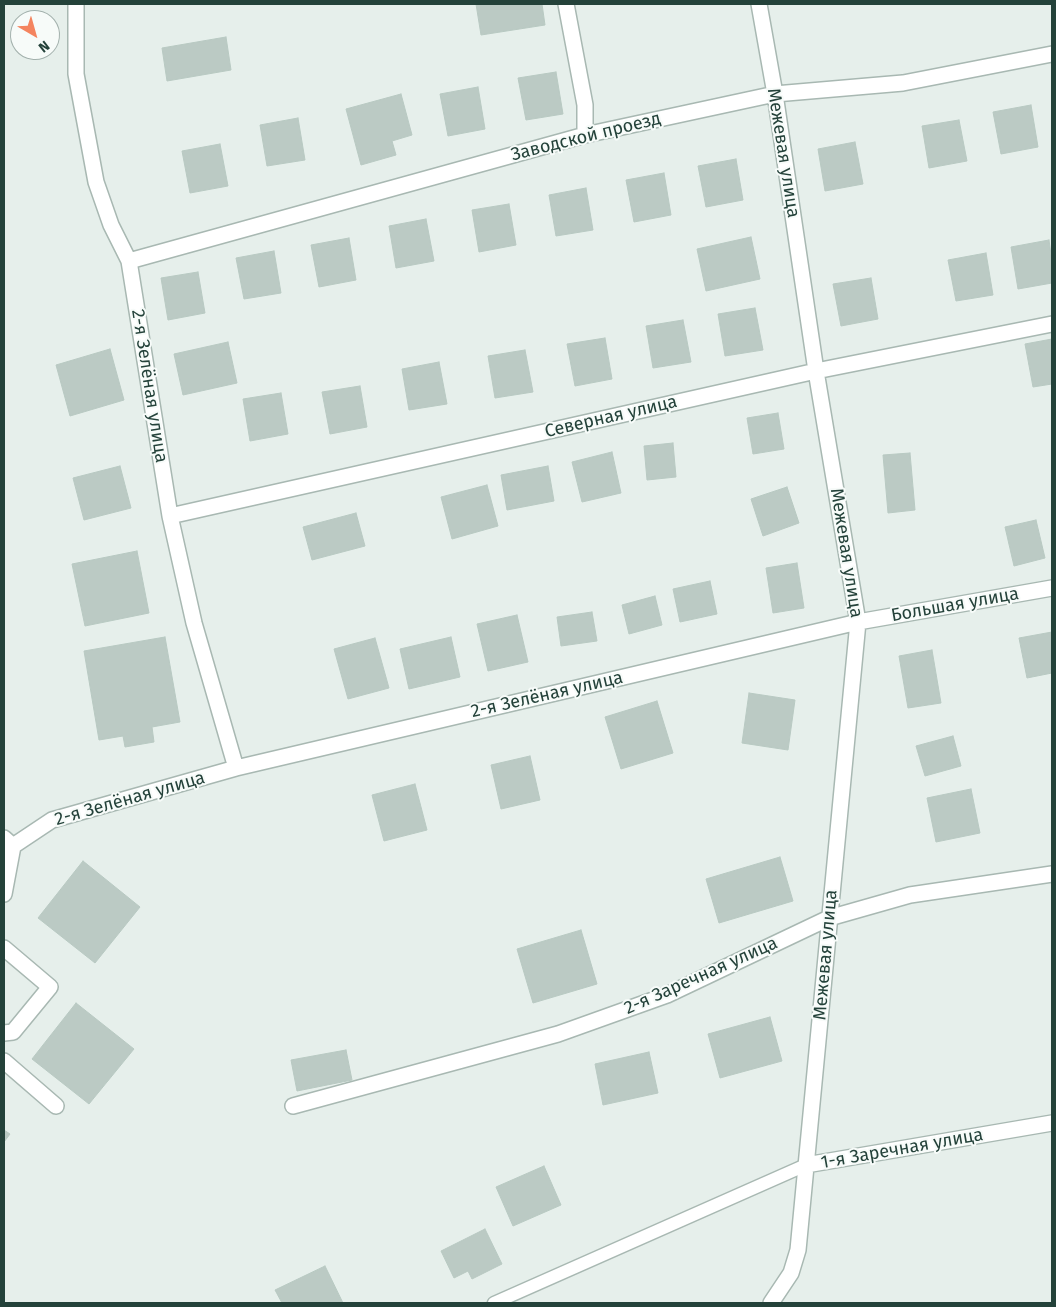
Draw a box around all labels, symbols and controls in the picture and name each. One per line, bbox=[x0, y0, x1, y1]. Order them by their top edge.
north arrow bbox=[10, 10, 60, 60]
text: N bbox=[35, 37, 53, 56]
street label: Межевая улица bbox=[762, 87, 804, 219]
street label: Заводской проезд bbox=[509, 108, 663, 166]
street label: 2-я Зелёная улица bbox=[126, 308, 172, 464]
street label: Северная улица bbox=[543, 391, 679, 443]
street label: Межевая улица bbox=[825, 487, 867, 619]
street label: Большая улица bbox=[889, 583, 1021, 627]
street label: 2-я Зелёная улица bbox=[469, 667, 625, 723]
street label: 2-я Зелёная улица bbox=[52, 767, 208, 831]
street label: Межевая улица bbox=[810, 889, 842, 1021]
street label: 2-я Заречная улица bbox=[621, 932, 781, 1020]
street label: 1-я Заречная улица bbox=[819, 1124, 985, 1174]

